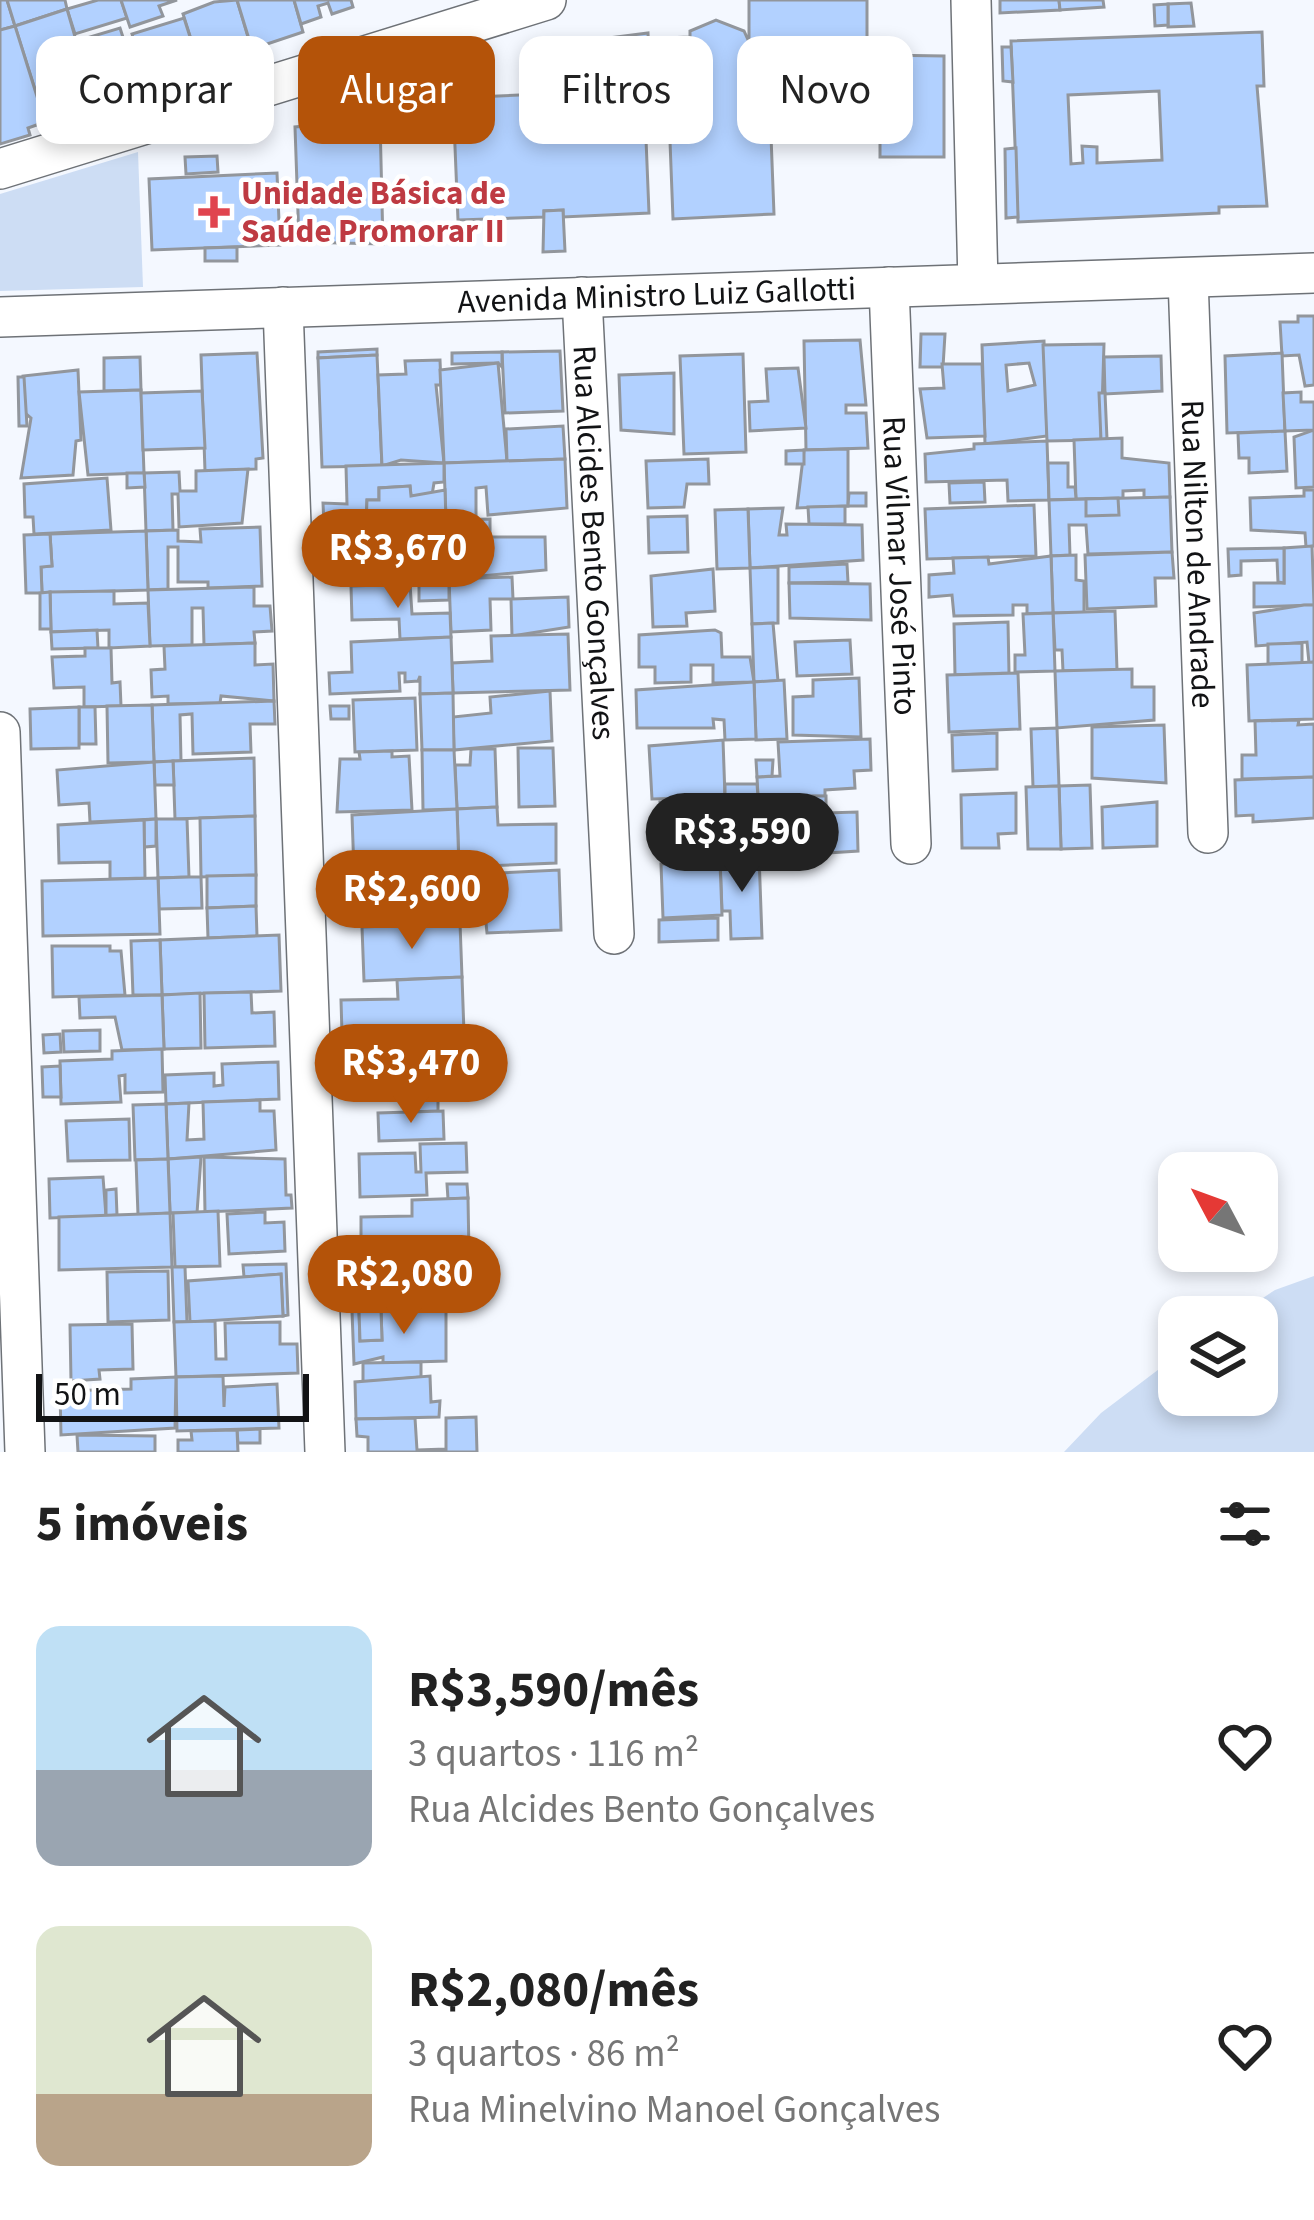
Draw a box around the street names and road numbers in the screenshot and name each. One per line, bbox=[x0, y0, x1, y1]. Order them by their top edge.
street label: Avenida Ministro Luiz Gallotti bbox=[457, 265, 857, 325]
street label: Rua Alcides Bento Gonçalves bbox=[561, 344, 628, 741]
street label: Rua Nilton de Andrade bbox=[1169, 399, 1227, 709]
street label: Rua Vilmar José Pinto bbox=[871, 415, 929, 716]

